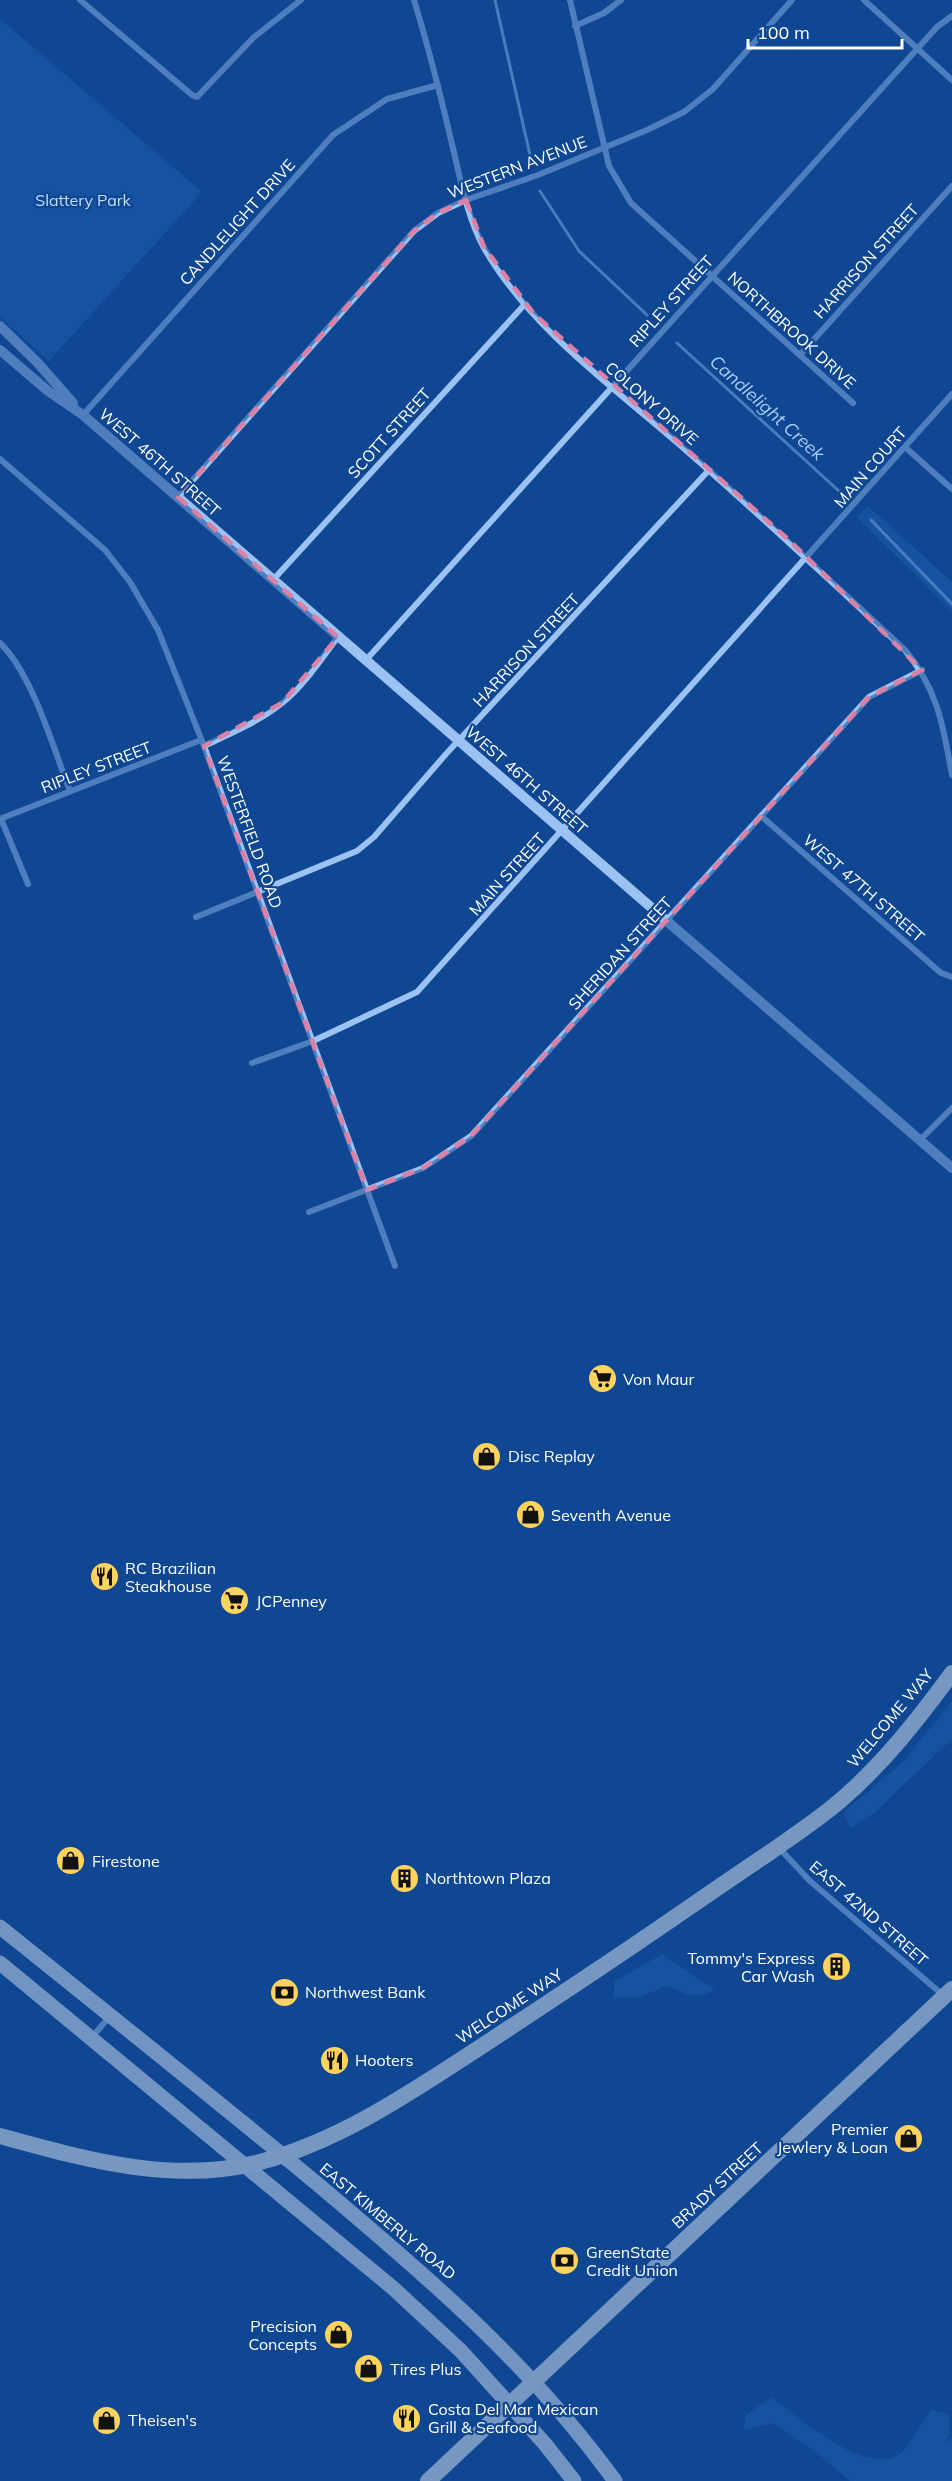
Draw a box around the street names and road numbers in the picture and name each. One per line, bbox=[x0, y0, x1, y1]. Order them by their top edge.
street label: WESTERN AVENUE bbox=[445, 131, 589, 203]
street label: CANDLELIGHT DRIVE bbox=[175, 155, 299, 289]
street label: HARRISON STREET bbox=[809, 199, 923, 322]
street label: RIPLEY STREET bbox=[625, 251, 718, 351]
street label: NORTHBROOK DRIVE bbox=[724, 267, 860, 393]
street label: COLONY DRIVE bbox=[601, 357, 703, 449]
street label: SCOTT STREET bbox=[343, 383, 435, 482]
street label: WEST 46TH STREET bbox=[95, 404, 225, 520]
street label: MAIN COURT bbox=[829, 422, 911, 512]
street label: HARRISON STREET bbox=[468, 589, 584, 711]
street label: WEST 46TH STREET bbox=[462, 722, 592, 838]
street label: RIPLEY STREET bbox=[38, 737, 154, 797]
street label: WESTERFIELD ROAD bbox=[213, 753, 287, 911]
street label: MAIN STREET bbox=[465, 828, 550, 920]
street label: WEST 47TH STREET bbox=[799, 830, 929, 946]
street label: SHERIDAN STREET bbox=[564, 892, 676, 1014]
street label: WELCOME WAY bbox=[843, 1664, 937, 1772]
street label: EAST 42ND STREET bbox=[806, 1856, 933, 1970]
street label: WELCOME WAY bbox=[452, 1964, 566, 2048]
street label: BRADY STREET bbox=[667, 2137, 767, 2232]
street label: EAST KIMBERLY ROAD bbox=[316, 2158, 460, 2284]

